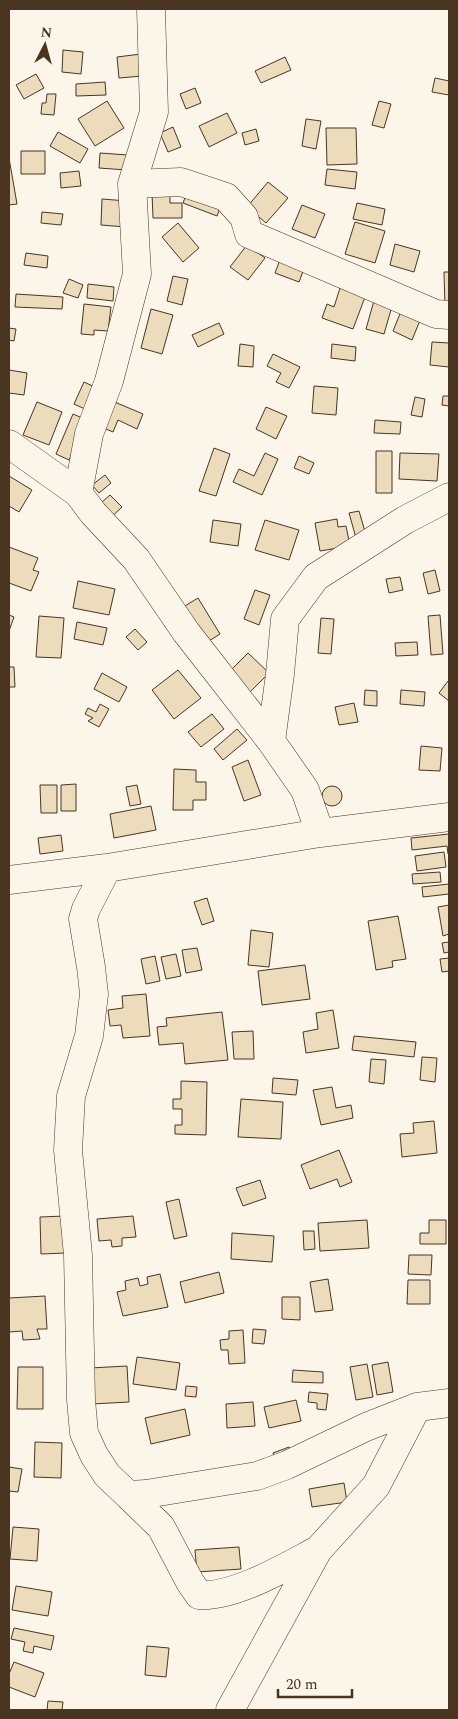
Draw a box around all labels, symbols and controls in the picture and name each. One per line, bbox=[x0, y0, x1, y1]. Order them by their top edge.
north arrow bbox=[20, 20, 70, 70]
text: N bbox=[40, 22, 53, 44]
scale bar bbox=[278, 1666, 352, 1698]
text: 20 m bbox=[286, 1673, 318, 1696]

